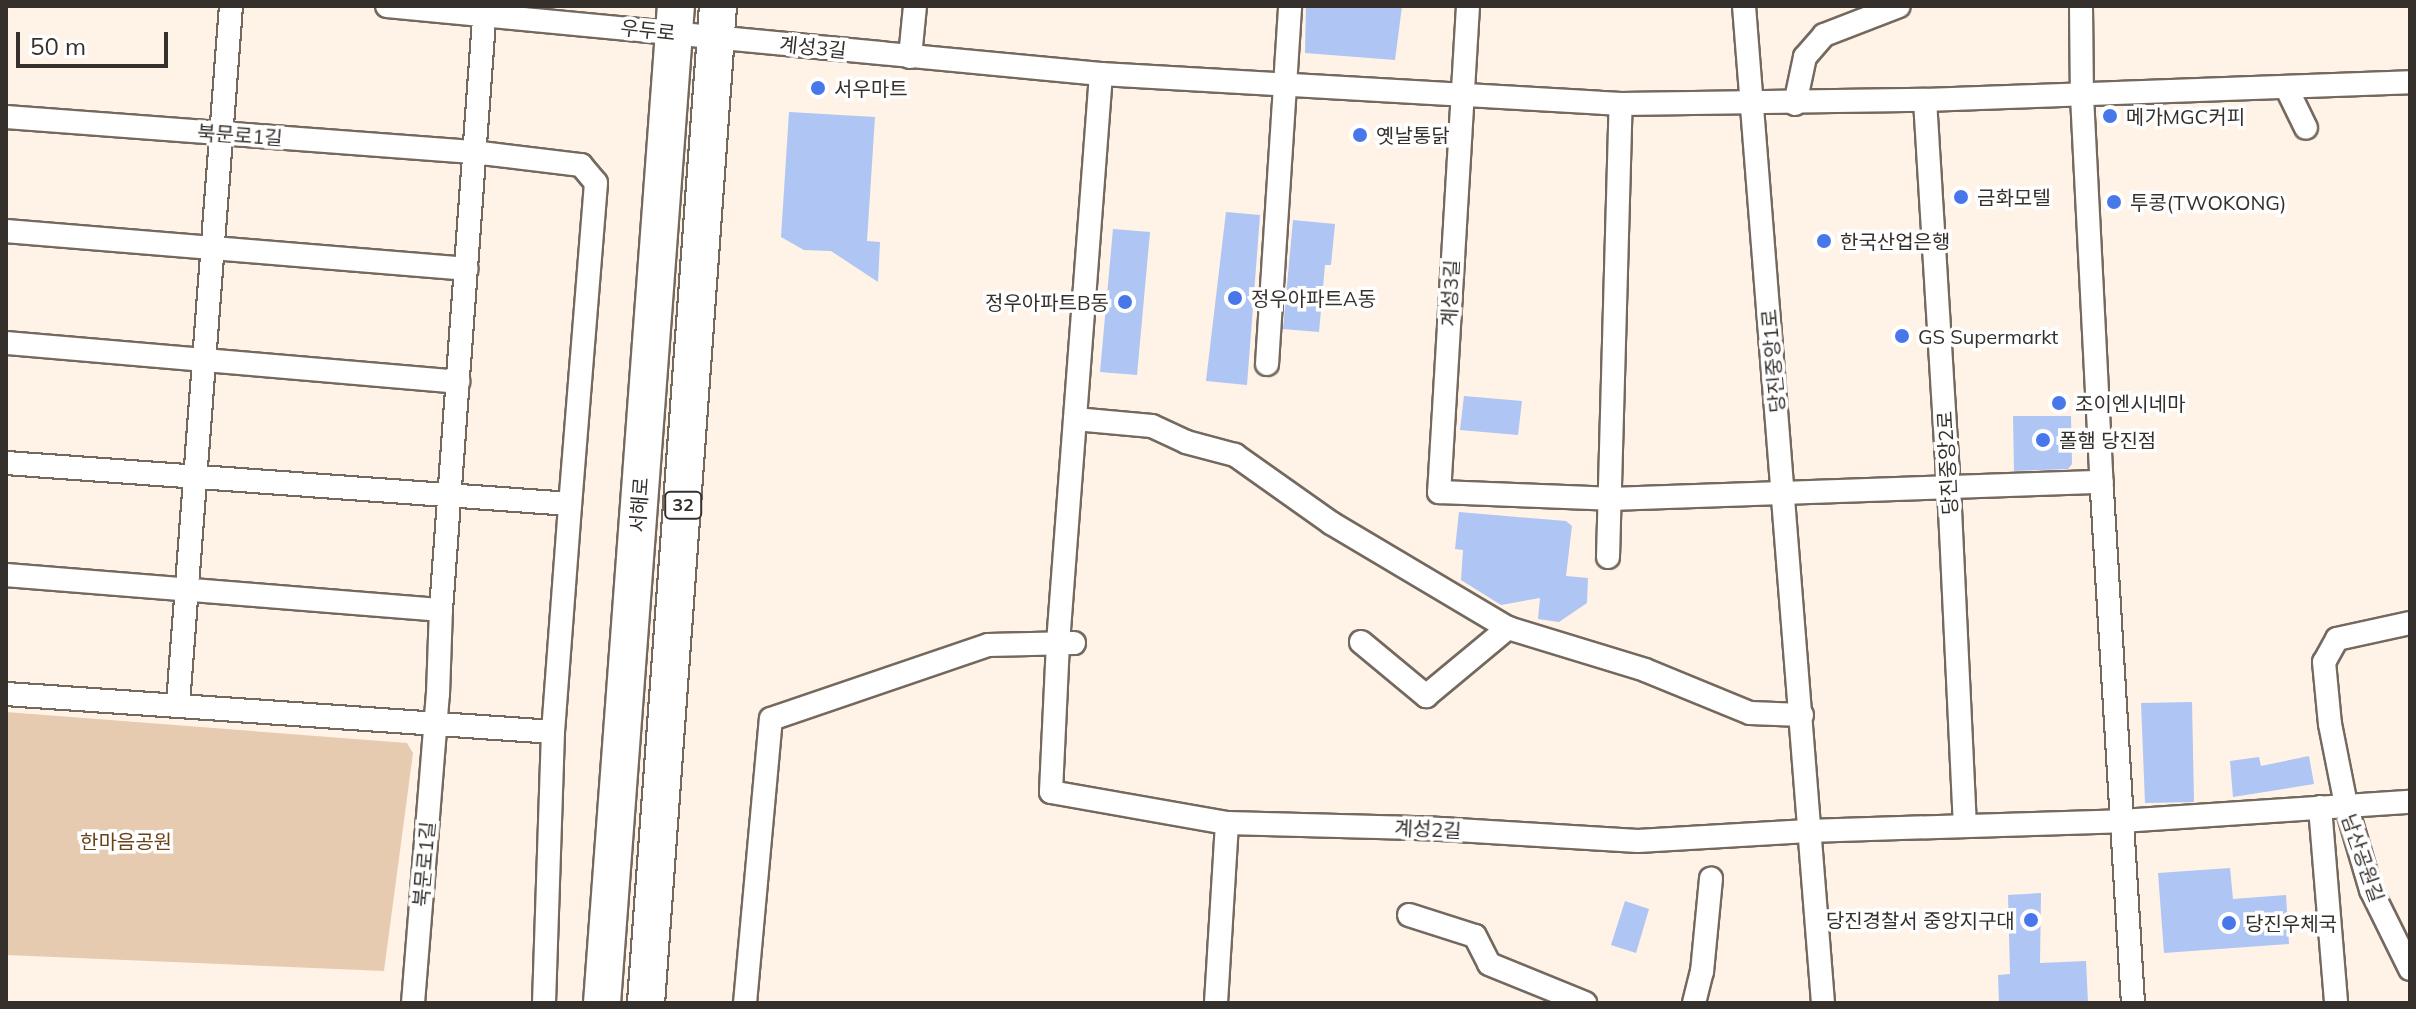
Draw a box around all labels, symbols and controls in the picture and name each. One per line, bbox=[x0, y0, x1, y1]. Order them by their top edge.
street label: 우두로 bbox=[619, 15, 677, 45]
scale bar bbox=[20, 16, 172, 66]
text: 50 m bbox=[30, 31, 86, 61]
street label: 계성3길 bbox=[778, 32, 848, 62]
place label: 서우마트 bbox=[834, 76, 908, 100]
marker: 서우마트 bbox=[809, 79, 827, 97]
place label: 메가MGC커피 bbox=[2126, 104, 2245, 128]
marker: 메가MGC커피 bbox=[2101, 107, 2119, 125]
street label: 북문로1길 bbox=[196, 120, 284, 150]
place label: 옛날통닭 bbox=[1376, 123, 1450, 147]
marker: 옛날통닭 bbox=[1351, 126, 1369, 144]
place label: 금화모텔 bbox=[1977, 185, 2051, 209]
marker: 금화모텔 bbox=[1952, 188, 1970, 206]
place label: 투콩(TWOKONG) bbox=[2130, 190, 2286, 214]
marker: 투콩(TWOKONG) bbox=[2105, 193, 2123, 211]
place label: 한국산업은행 bbox=[1840, 229, 1950, 253]
marker: 한국산업은행 bbox=[1815, 232, 1833, 250]
street label: 계성3길 bbox=[1436, 259, 1464, 327]
place label: 정우아파트A동 bbox=[1251, 286, 1376, 310]
marker: 정우아파트A동 bbox=[1226, 289, 1244, 307]
place label: 정우아파트B동 bbox=[985, 290, 1109, 314]
marker: 정우아파트B동 bbox=[1116, 293, 1134, 311]
street label: 당진중앙1로 bbox=[1757, 308, 1789, 414]
place label: GS Supermarkt bbox=[1918, 324, 2058, 348]
marker: GS Supermarkt bbox=[1893, 327, 1911, 345]
place label: 조이엔시네마 bbox=[2075, 391, 2185, 415]
marker: 조이엔시네마 bbox=[2050, 394, 2068, 412]
street label: 당진중앙2로 bbox=[1932, 410, 1962, 516]
place label: 폴햄 당진점 bbox=[2059, 428, 2156, 452]
marker: 폴햄 당진점 bbox=[2034, 431, 2052, 449]
street label: 서해로 bbox=[625, 477, 653, 533]
road number: 32 bbox=[663, 491, 703, 519]
street label: 남산공원길 bbox=[2337, 811, 2389, 905]
street label: 계성2길 bbox=[1394, 815, 1462, 843]
street label: 북문로1길 bbox=[408, 820, 440, 908]
park label: 한마음공원 bbox=[80, 829, 172, 853]
place label: 당진경찰서 중앙지구대 bbox=[1826, 908, 2015, 932]
marker: 당진경찰서 중앙지구대 bbox=[2022, 911, 2040, 929]
place label: 당진우체국 bbox=[2245, 911, 2337, 935]
marker: 당진우체국 bbox=[2220, 914, 2238, 932]

